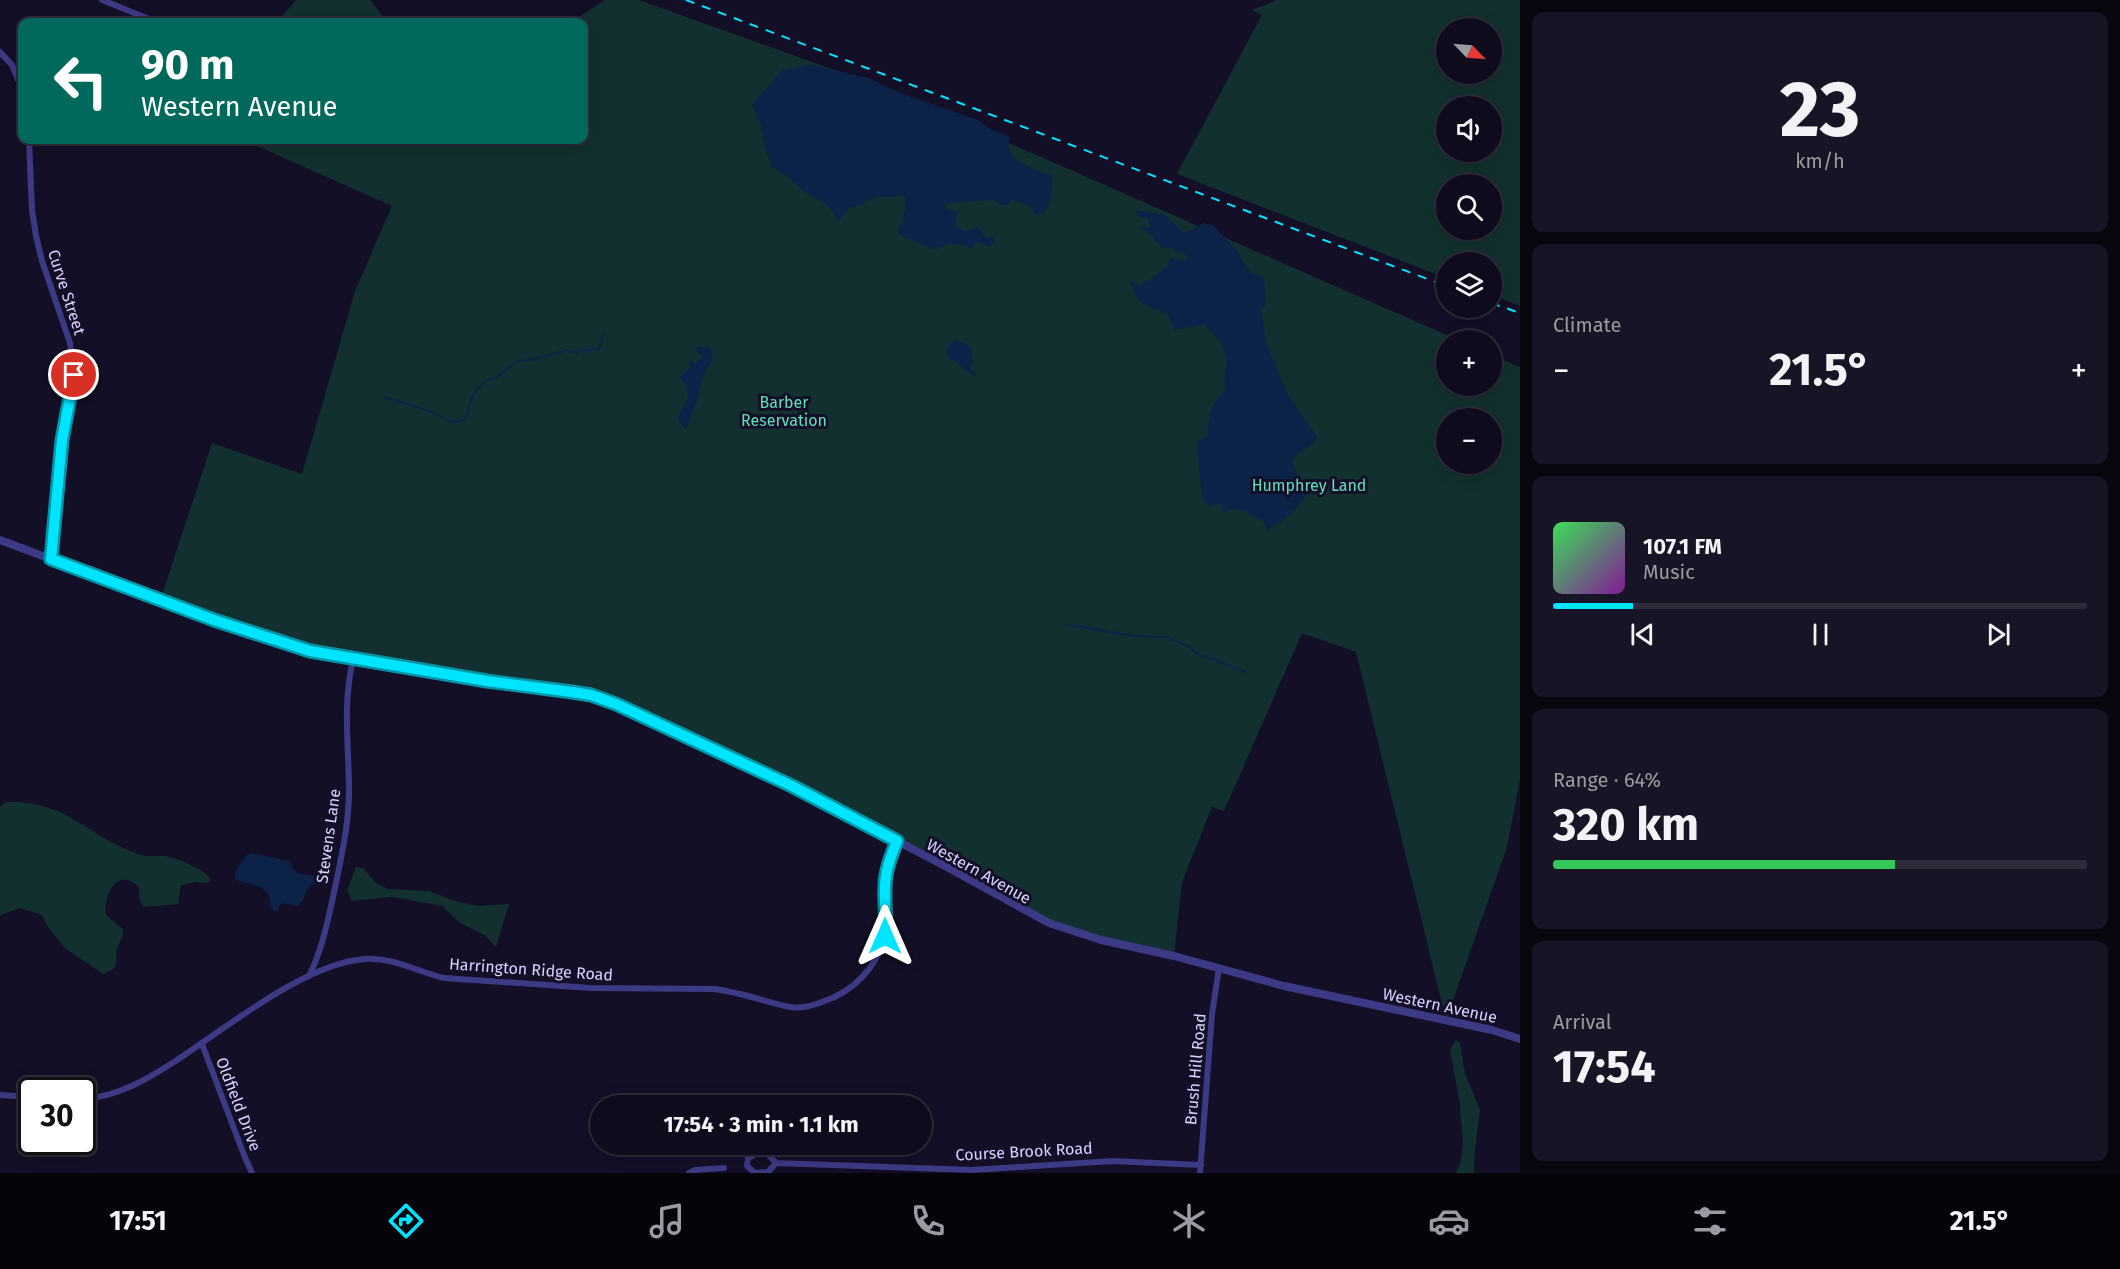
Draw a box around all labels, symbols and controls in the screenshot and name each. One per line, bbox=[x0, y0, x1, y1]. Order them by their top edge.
north arrow bbox=[1436, 18, 1502, 84]
map controls bbox=[1436, 18, 1502, 474]
text: 90 m bbox=[141, 40, 235, 90]
icon: left bbox=[42, 42, 120, 120]
text: 23 bbox=[1780, 63, 1860, 157]
text: Western Avenue bbox=[141, 91, 337, 123]
button: sound bbox=[1436, 96, 1502, 162]
text: km/h bbox=[1795, 149, 1845, 173]
button: search bbox=[1436, 174, 1502, 240]
street label: Curve Street bbox=[44, 247, 89, 337]
button: layers bbox=[1436, 252, 1502, 318]
text: Climate bbox=[1553, 313, 1621, 337]
button: + bbox=[1436, 330, 1502, 396]
text: 21.5° bbox=[1769, 343, 1871, 397]
pin bbox=[48, 349, 99, 400]
text: − bbox=[1553, 351, 1570, 391]
text: + bbox=[2071, 351, 2087, 391]
icon: arrive bbox=[57, 358, 90, 391]
park label: Barber Reservation bbox=[741, 393, 827, 430]
button: − bbox=[1436, 408, 1502, 474]
park label: Humphrey Land bbox=[1252, 476, 1366, 495]
text: 107.1 FM bbox=[1643, 533, 1722, 560]
text: Music bbox=[1643, 560, 1695, 584]
icon: previous bbox=[1626, 618, 1659, 651]
icon: pause bbox=[1804, 618, 1837, 651]
icon: next bbox=[1982, 618, 2015, 651]
text: Range · 64% bbox=[1553, 768, 1661, 792]
street label: Stevens Lane bbox=[312, 788, 345, 884]
text: 320 km bbox=[1553, 798, 1699, 852]
street label: Western Avenue bbox=[923, 835, 1034, 908]
position arrow bbox=[853, 904, 917, 968]
street label: Harrington Ridge Road bbox=[448, 954, 614, 985]
street label: Western Avenue bbox=[1381, 984, 1499, 1027]
text: Arrival bbox=[1553, 1010, 1612, 1034]
street label: Brush Hill Road bbox=[1181, 1012, 1210, 1126]
text: 17:54 bbox=[1553, 1040, 1656, 1094]
street label: Oldfield Drive bbox=[212, 1055, 265, 1154]
speed limit sign: 30 bbox=[18, 1077, 96, 1155]
text: 17:54 · 3 min · 1.1 km bbox=[663, 1111, 859, 1138]
street label: Course Brook Road bbox=[955, 1138, 1093, 1165]
icon: directions bbox=[385, 1200, 427, 1242]
icon: music bbox=[646, 1200, 688, 1242]
icon: phone bbox=[907, 1200, 949, 1242]
icon: climate bbox=[1168, 1200, 1210, 1242]
icon: car bbox=[1428, 1200, 1470, 1242]
icon: filters bbox=[1689, 1200, 1731, 1242]
text: 17:51 bbox=[109, 1205, 167, 1237]
text: 21.5° bbox=[1950, 1205, 2011, 1237]

